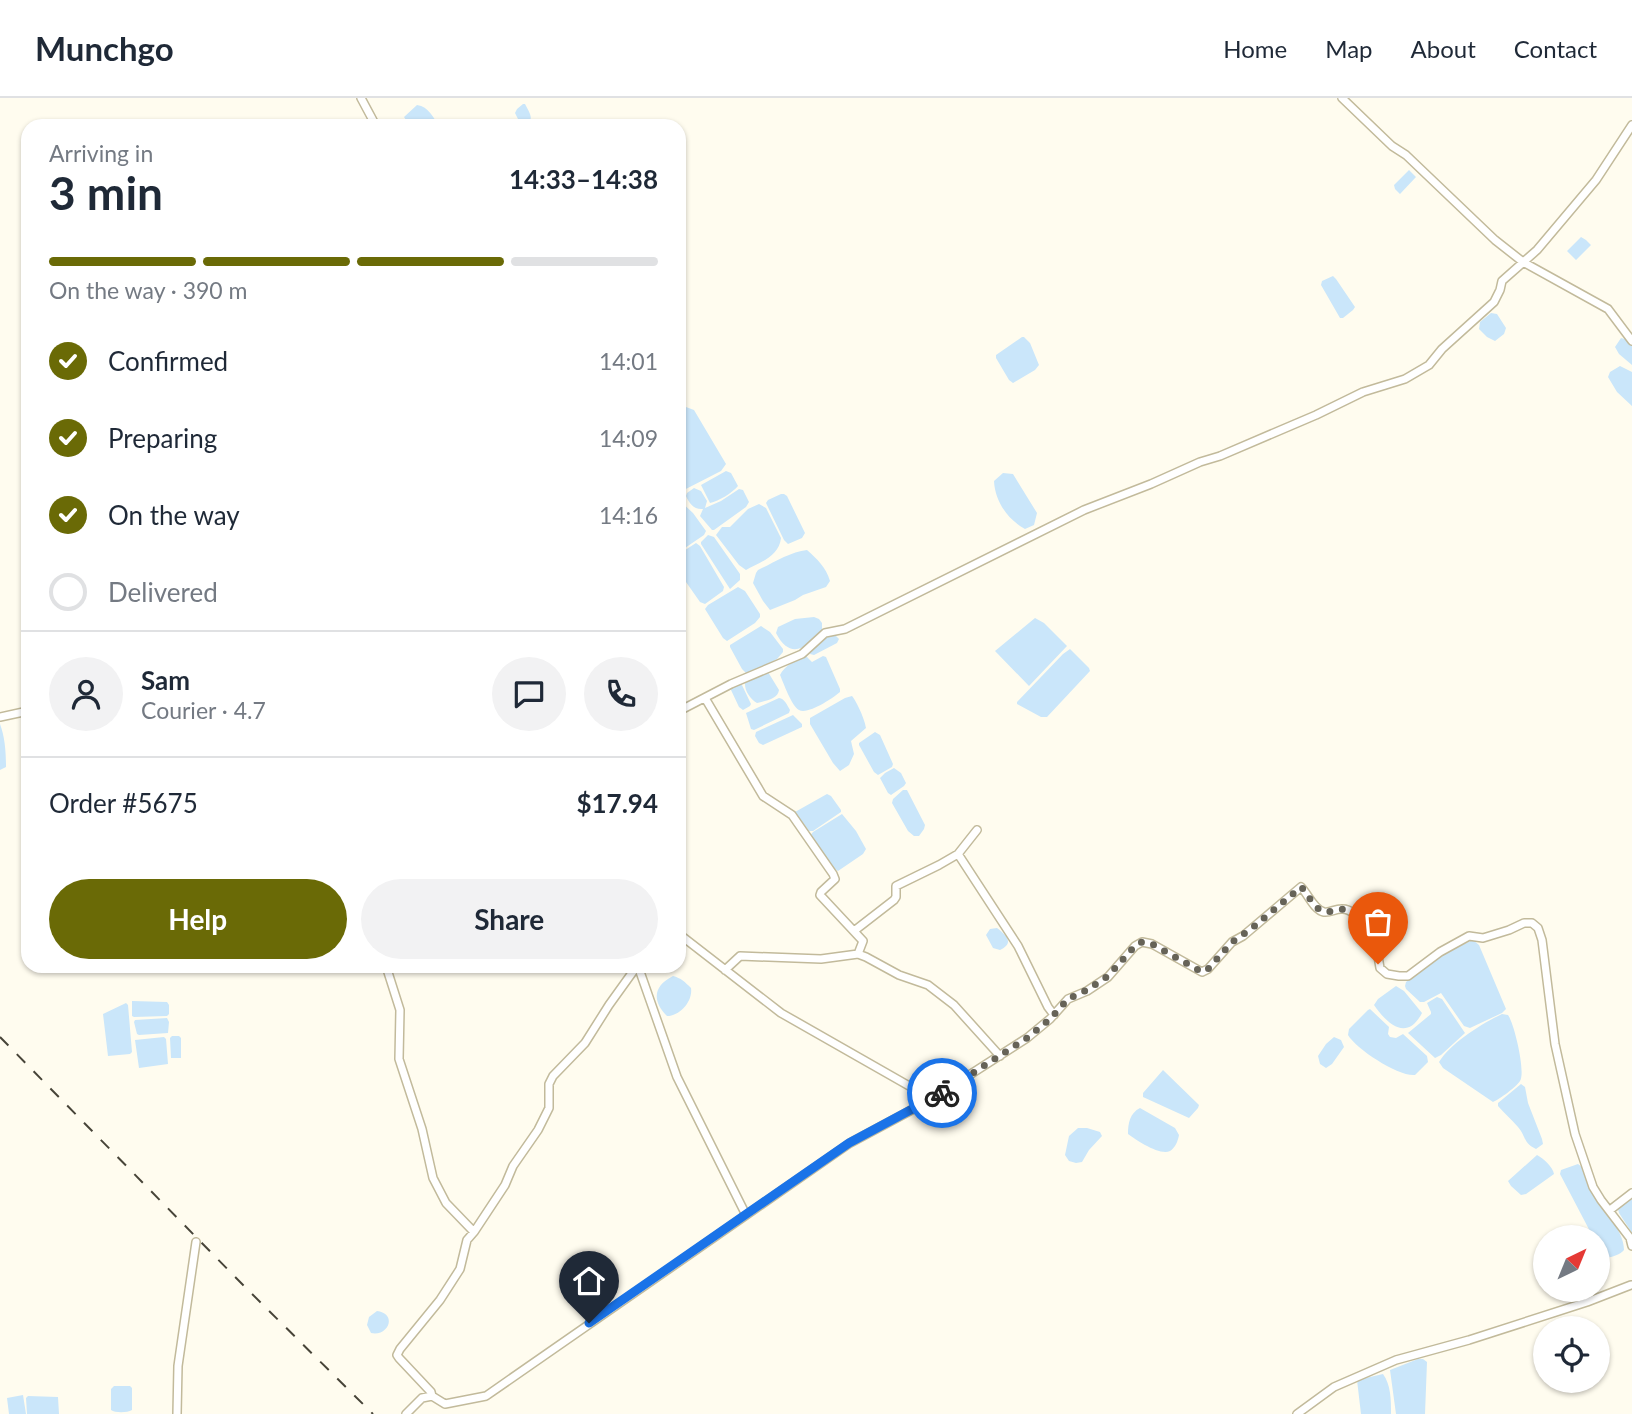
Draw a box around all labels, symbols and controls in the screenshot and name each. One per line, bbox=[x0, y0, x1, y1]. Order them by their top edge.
text: Munchgo bbox=[35, 28, 174, 68]
text: Home bbox=[1223, 34, 1287, 63]
text: Map bbox=[1325, 34, 1373, 63]
text: About bbox=[1411, 34, 1476, 63]
text: Contact bbox=[1514, 34, 1597, 63]
text: Arriving in bbox=[49, 139, 153, 167]
text: 14:33–14:38 bbox=[509, 163, 658, 195]
text: 3 min bbox=[49, 165, 163, 220]
text: On the way · 390 m bbox=[49, 276, 248, 304]
icon: check bbox=[49, 342, 87, 380]
text: Confirmed bbox=[108, 345, 228, 377]
text: 14:01 bbox=[599, 347, 658, 375]
icon: check bbox=[49, 419, 87, 457]
text: Preparing bbox=[108, 422, 217, 454]
text: 14:09 bbox=[599, 424, 658, 452]
icon: check bbox=[49, 496, 87, 534]
text: On the way bbox=[108, 499, 240, 531]
text: 14:16 bbox=[599, 501, 658, 529]
text: Delivered bbox=[108, 576, 218, 608]
button: person bbox=[49, 657, 123, 731]
button: chat bbox=[492, 657, 566, 731]
button: phone bbox=[584, 657, 658, 731]
text: Sam bbox=[141, 664, 190, 696]
text: Courier · 4.7 bbox=[141, 696, 266, 724]
text: Order #5675 bbox=[49, 787, 198, 819]
text: $17.94 bbox=[576, 787, 658, 819]
button: Help bbox=[49, 879, 347, 959]
button: Share bbox=[361, 879, 658, 959]
pin bbox=[1348, 892, 1408, 964]
icon: bag bbox=[1359, 903, 1397, 941]
courier bbox=[907, 1058, 977, 1128]
icon: bike bbox=[923, 1074, 961, 1112]
north arrow bbox=[1533, 1225, 1610, 1302]
map controls bbox=[1533, 1225, 1610, 1393]
pin bbox=[559, 1251, 619, 1323]
icon: home bbox=[570, 1262, 608, 1300]
button: locate bbox=[1533, 1316, 1610, 1393]

